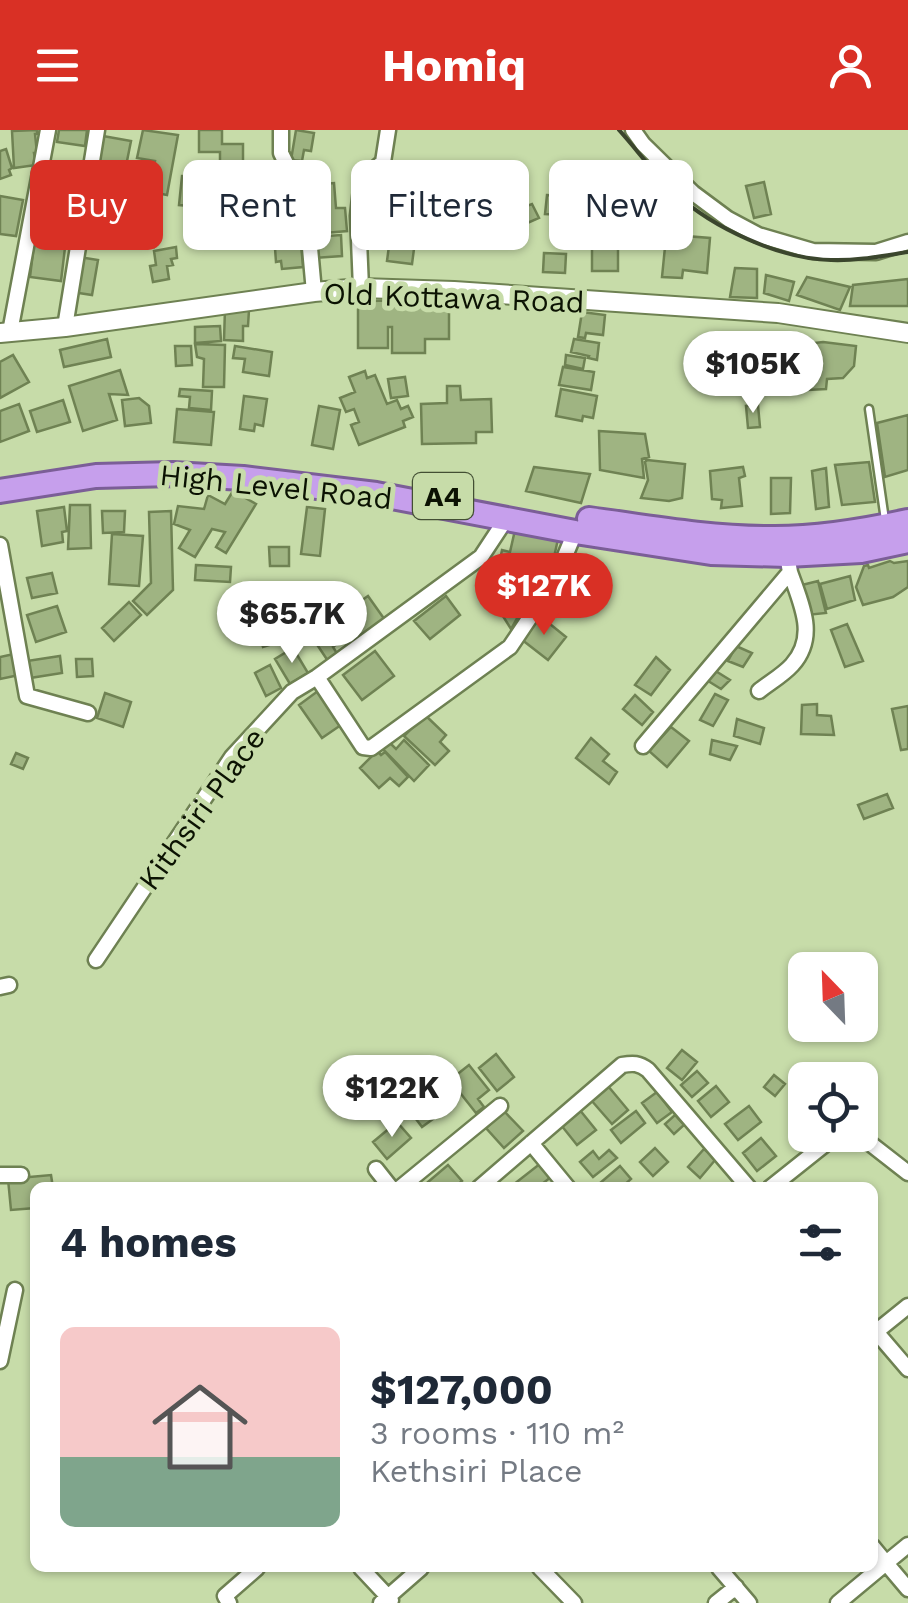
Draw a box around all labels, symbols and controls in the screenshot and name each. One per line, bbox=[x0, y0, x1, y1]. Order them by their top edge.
icon: menu bbox=[30, 38, 85, 93]
icon: person bbox=[823, 38, 878, 93]
text: Homiq bbox=[382, 39, 526, 92]
chip: Buy bbox=[30, 160, 163, 250]
chip: Rent bbox=[183, 160, 331, 250]
chip: Filters bbox=[351, 160, 529, 250]
chip: New bbox=[549, 160, 693, 250]
street label: Old Kottawa Road bbox=[323, 275, 585, 320]
pin: $105K bbox=[683, 331, 823, 416]
text: $105K bbox=[705, 344, 801, 382]
street label: High Level Road bbox=[158, 457, 394, 516]
road number: A4 bbox=[413, 473, 473, 519]
pin: $127K bbox=[474, 553, 614, 638]
text: $127K bbox=[497, 566, 591, 604]
pin: $65.7K bbox=[211, 581, 373, 666]
text: $65.7K bbox=[239, 594, 345, 632]
street label: Kithsiri Place bbox=[131, 721, 272, 897]
north arrow bbox=[788, 952, 878, 1042]
map controls bbox=[788, 952, 878, 1152]
pin: $122K bbox=[322, 1055, 462, 1140]
button: locate bbox=[788, 1062, 878, 1152]
text: $122K bbox=[345, 1068, 439, 1106]
icon: filters bbox=[793, 1215, 848, 1270]
text: 4 homes bbox=[60, 1218, 237, 1267]
text: $127,000 bbox=[370, 1365, 553, 1414]
icon: home bbox=[140, 1367, 260, 1487]
text: 3 rooms · 110 m² bbox=[370, 1414, 624, 1452]
text: Kethsiri Place bbox=[370, 1452, 583, 1490]

